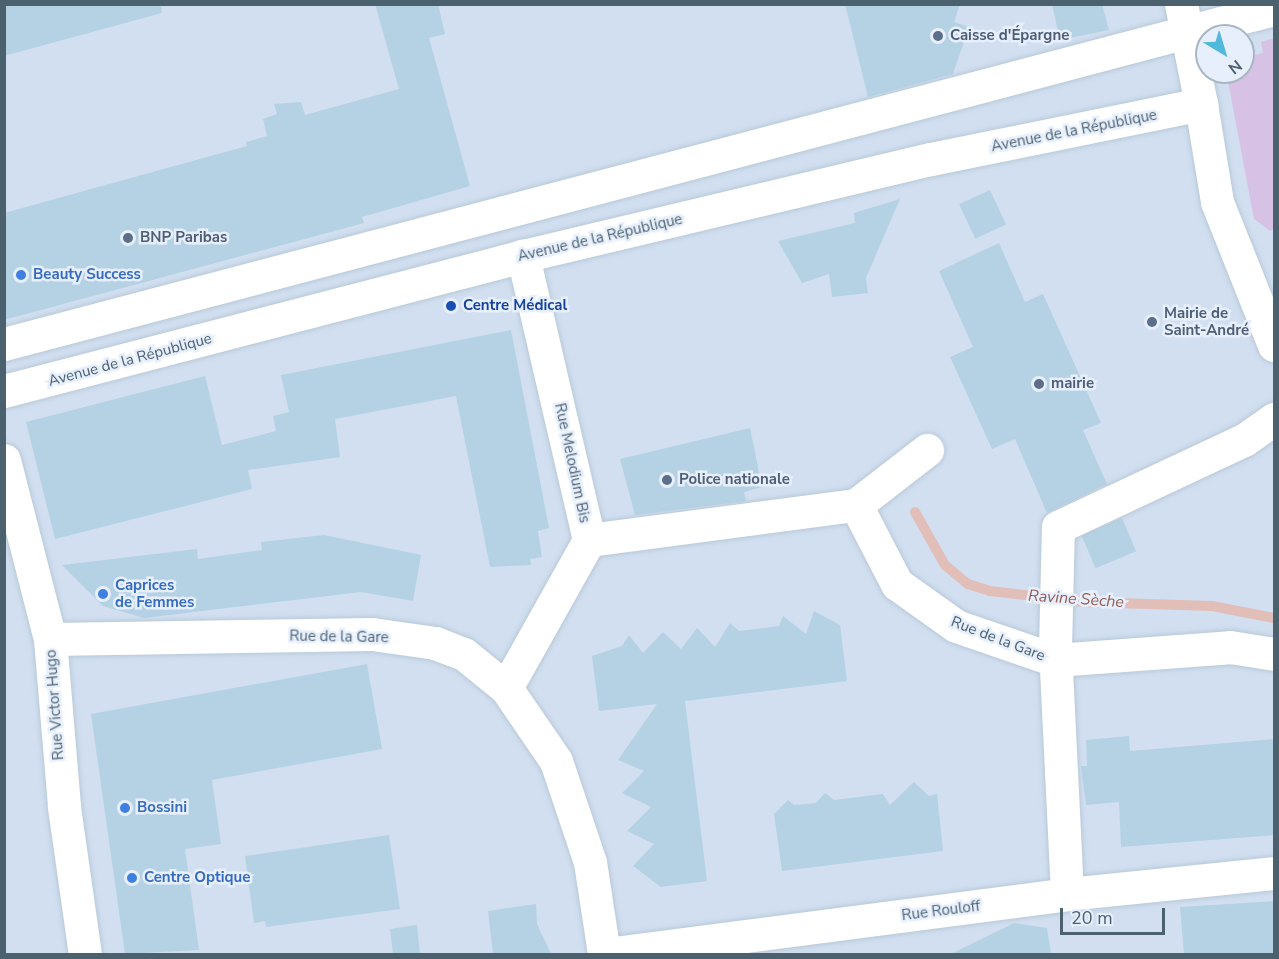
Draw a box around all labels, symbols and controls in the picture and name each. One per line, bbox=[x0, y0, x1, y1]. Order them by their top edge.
north arrow bbox=[1195, 24, 1255, 84]
place label: Caisse d'Épargne bbox=[950, 27, 1069, 45]
marker: Caisse d'Épargne bbox=[931, 29, 945, 43]
text: N bbox=[1223, 54, 1246, 79]
street label: Avenue de la République bbox=[990, 106, 1158, 156]
street label: Avenue de la République bbox=[516, 210, 684, 266]
place label: BNP Paribas bbox=[140, 229, 227, 247]
marker: BNP Paribas bbox=[121, 231, 135, 245]
place label: Beauty Success bbox=[33, 266, 141, 284]
marker: Beauty Success bbox=[14, 268, 28, 282]
place label: Centre Médical bbox=[463, 297, 567, 315]
marker: Centre Médical bbox=[444, 299, 458, 313]
place label: Mairie de Saint-André bbox=[1164, 304, 1249, 339]
marker: Mairie de Saint-André bbox=[1145, 315, 1159, 329]
street label: Avenue de la République bbox=[46, 329, 214, 391]
place label: mairie bbox=[1051, 375, 1094, 393]
marker: mairie bbox=[1032, 377, 1046, 391]
street label: Rue Melodium Bis bbox=[551, 401, 593, 525]
place label: Police nationale bbox=[679, 471, 790, 489]
marker: Police nationale bbox=[660, 473, 674, 487]
place label: Caprices de Femmes bbox=[115, 576, 194, 611]
water label: Ravine Sèche bbox=[1027, 586, 1125, 612]
marker: Caprices de Femmes bbox=[96, 587, 110, 601]
street label: Rue de la Gare bbox=[948, 613, 1048, 665]
street label: Rue de la Gare bbox=[289, 627, 389, 647]
street label: Rue Victor Hugo bbox=[42, 649, 68, 761]
place label: Bossini bbox=[137, 799, 187, 817]
marker: Bossini bbox=[118, 801, 132, 815]
place label: Centre Optique bbox=[144, 869, 250, 887]
marker: Centre Optique bbox=[125, 871, 139, 885]
scale bar bbox=[1063, 896, 1168, 934]
street label: Rue Rouloff bbox=[901, 897, 981, 925]
text: 20 m bbox=[1071, 906, 1113, 930]

